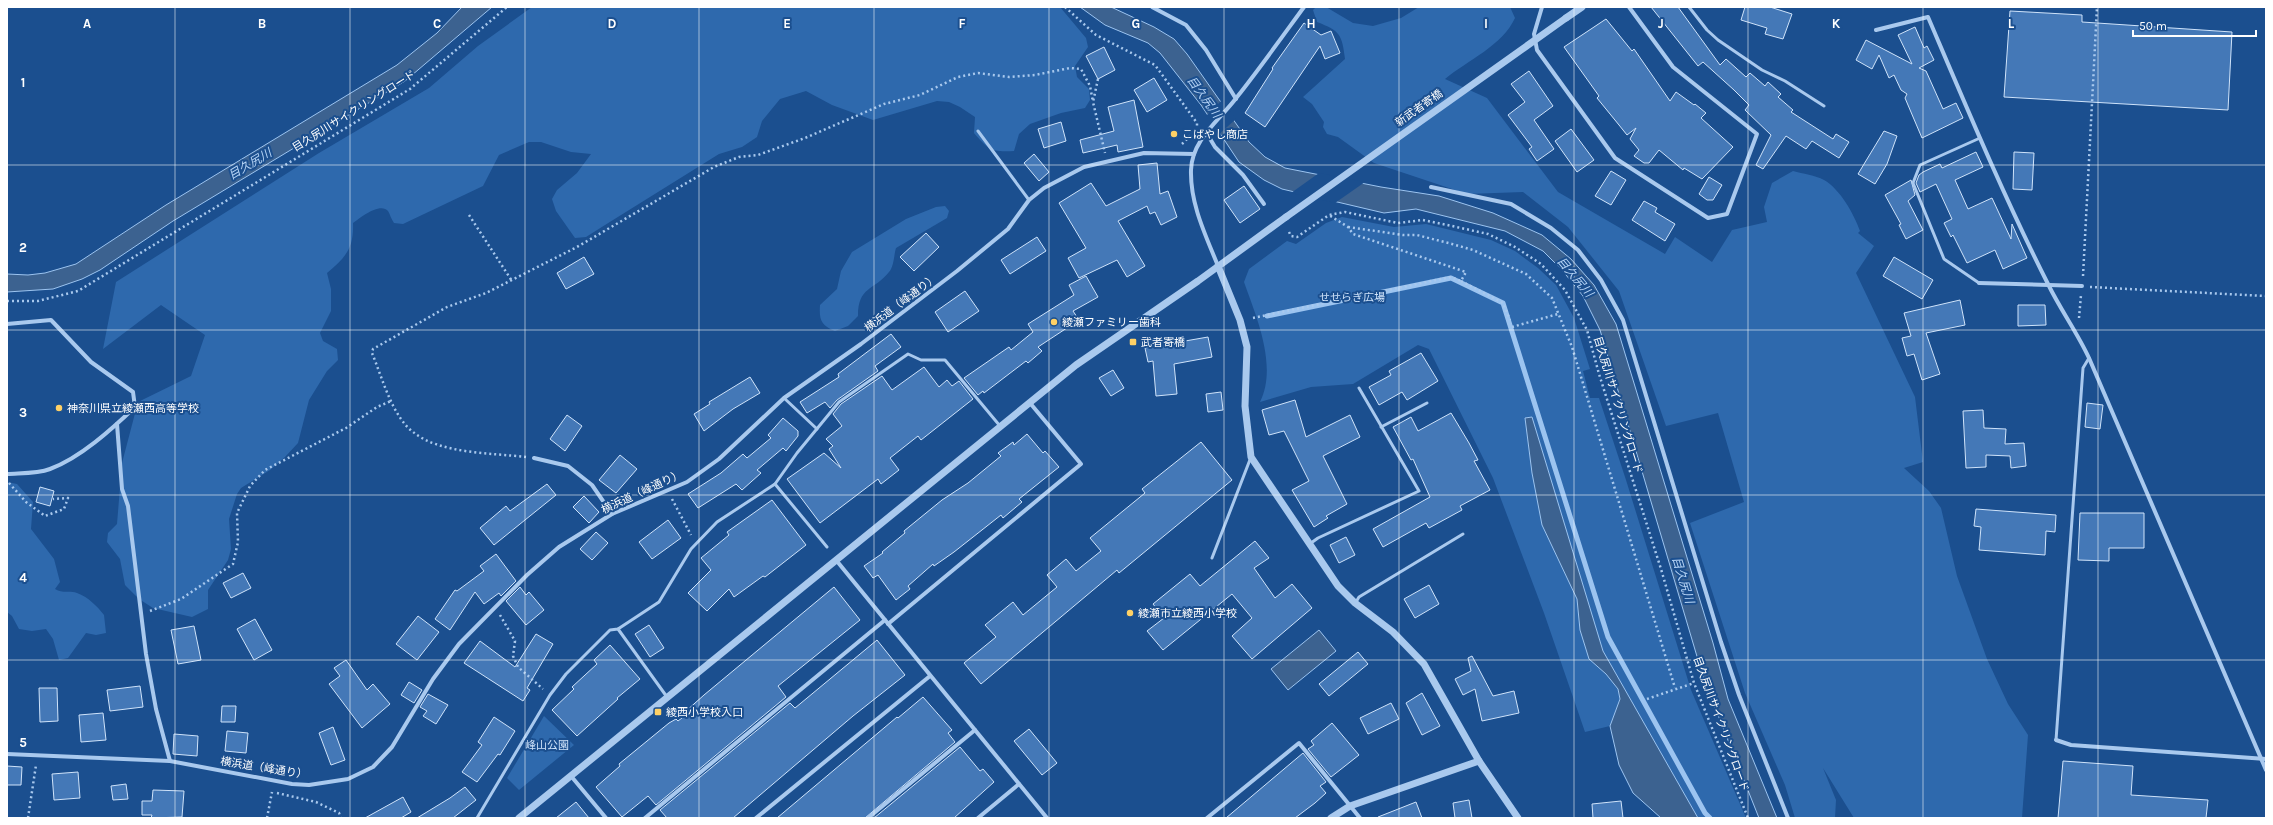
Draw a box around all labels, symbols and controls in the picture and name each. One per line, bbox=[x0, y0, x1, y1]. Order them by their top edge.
scale bar bbox=[2133, 12, 2256, 38]
text: A bbox=[83, 16, 91, 31]
text: B bbox=[258, 16, 266, 31]
text: C bbox=[433, 16, 441, 31]
text: D bbox=[608, 16, 617, 31]
text: E bbox=[783, 16, 791, 31]
text: F bbox=[958, 16, 966, 31]
text: G bbox=[1132, 16, 1140, 31]
text: H bbox=[1306, 16, 1316, 31]
text: I bbox=[1484, 16, 1488, 31]
text: J bbox=[1658, 16, 1664, 31]
text: K bbox=[1832, 16, 1841, 31]
text: L bbox=[2008, 16, 2015, 31]
text: 50 m bbox=[2139, 19, 2167, 33]
street label: 目久尻川サイクリングロード bbox=[290, 68, 418, 154]
water label: 目久尻川 bbox=[1184, 73, 1225, 122]
text: 1 bbox=[21, 75, 25, 90]
street label: 新武者寄橋 bbox=[1393, 87, 1445, 129]
place label: こばやし商店 bbox=[1182, 128, 1248, 141]
marker: こばやし商店 bbox=[1169, 129, 1179, 139]
water label: 目久尻川 bbox=[226, 145, 276, 182]
text: 2 bbox=[19, 240, 27, 255]
water label: 目久尻川 bbox=[1554, 254, 1597, 301]
street label: 横浜道（峰通り） bbox=[862, 271, 940, 335]
park label: せせらぎ広場 bbox=[1319, 291, 1385, 304]
place label: 綾瀬ファミリー歯科 bbox=[1062, 316, 1161, 329]
marker: 綾瀬ファミリー歯科 bbox=[1049, 317, 1059, 327]
street label: 目久尻川サイクリングロード bbox=[1591, 335, 1645, 475]
place label: 武者寄橋 bbox=[1141, 336, 1185, 349]
marker: 武者寄橋 bbox=[1128, 337, 1138, 347]
place label: 神奈川県立綾瀬西高等学校 bbox=[67, 402, 199, 415]
marker: 神奈川県立綾瀬西高等学校 bbox=[54, 403, 64, 413]
text: 3 bbox=[19, 405, 27, 420]
street label: 横浜道（峰通り） bbox=[599, 468, 685, 516]
water label: 目久尻川 bbox=[1669, 555, 1697, 607]
text: 4 bbox=[19, 570, 27, 585]
place label: 綾瀬市立綾西小学校 bbox=[1138, 607, 1237, 620]
marker: 綾瀬市立綾西小学校 bbox=[1125, 608, 1135, 618]
street label: 目久尻川サイクリングロード bbox=[1690, 655, 1752, 793]
place label: 綾西小学校入口 bbox=[666, 706, 743, 719]
marker: 綾西小学校入口 bbox=[653, 707, 663, 717]
text: 5 bbox=[19, 735, 27, 750]
park label: 峰山公園 bbox=[525, 739, 569, 752]
street label: 横浜道（峰通り） bbox=[220, 755, 308, 781]

